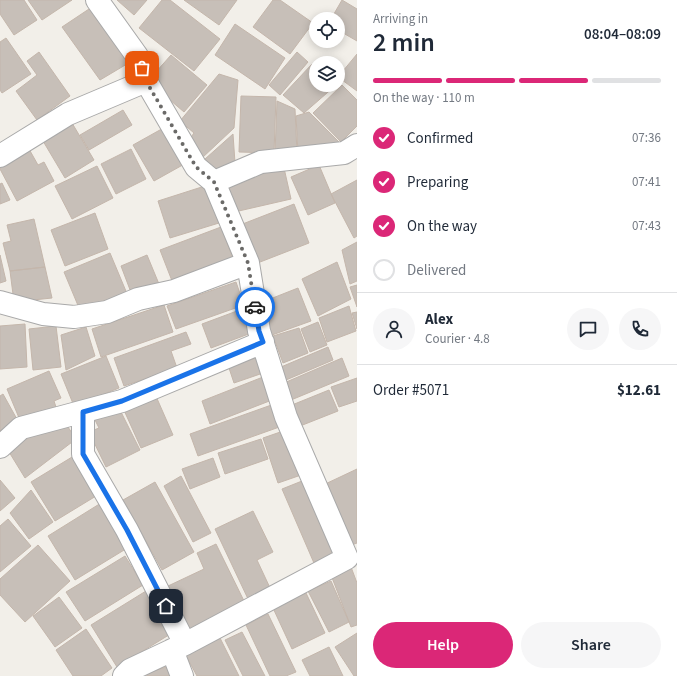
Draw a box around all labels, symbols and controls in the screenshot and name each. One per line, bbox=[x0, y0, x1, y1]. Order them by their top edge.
text: Arriving in bbox=[373, 10, 428, 28]
map controls bbox=[309, 12, 345, 92]
button: locate bbox=[309, 12, 345, 48]
text: 2 min bbox=[373, 24, 435, 61]
text: 08:04–08:09 bbox=[584, 24, 661, 45]
pin bbox=[125, 51, 159, 85]
button: layers bbox=[309, 56, 345, 92]
icon: bag bbox=[131, 57, 153, 79]
text: On the way · 110 m bbox=[373, 89, 475, 107]
icon: check bbox=[373, 127, 395, 149]
text: Confirmed bbox=[407, 128, 473, 149]
text: 07:36 bbox=[632, 129, 661, 147]
icon: check bbox=[373, 171, 395, 193]
text: Preparing bbox=[407, 172, 468, 193]
text: 07:41 bbox=[632, 173, 661, 191]
icon: check bbox=[373, 215, 395, 237]
text: On the way bbox=[407, 216, 477, 237]
text: 07:43 bbox=[632, 217, 661, 235]
text: Delivered bbox=[407, 260, 466, 281]
courier bbox=[235, 287, 275, 327]
icon: car bbox=[244, 296, 266, 318]
button: person bbox=[373, 308, 415, 350]
button: chat bbox=[567, 308, 609, 350]
button: phone bbox=[619, 308, 661, 350]
text: Alex bbox=[425, 309, 453, 330]
text: Courier · 4.8 bbox=[425, 330, 490, 348]
text: Order #5071 bbox=[373, 380, 449, 401]
text: $12.61 bbox=[617, 380, 661, 401]
pin bbox=[149, 589, 183, 623]
icon: home bbox=[155, 595, 177, 617]
button: Help bbox=[373, 622, 513, 668]
button: Share bbox=[521, 622, 661, 668]

